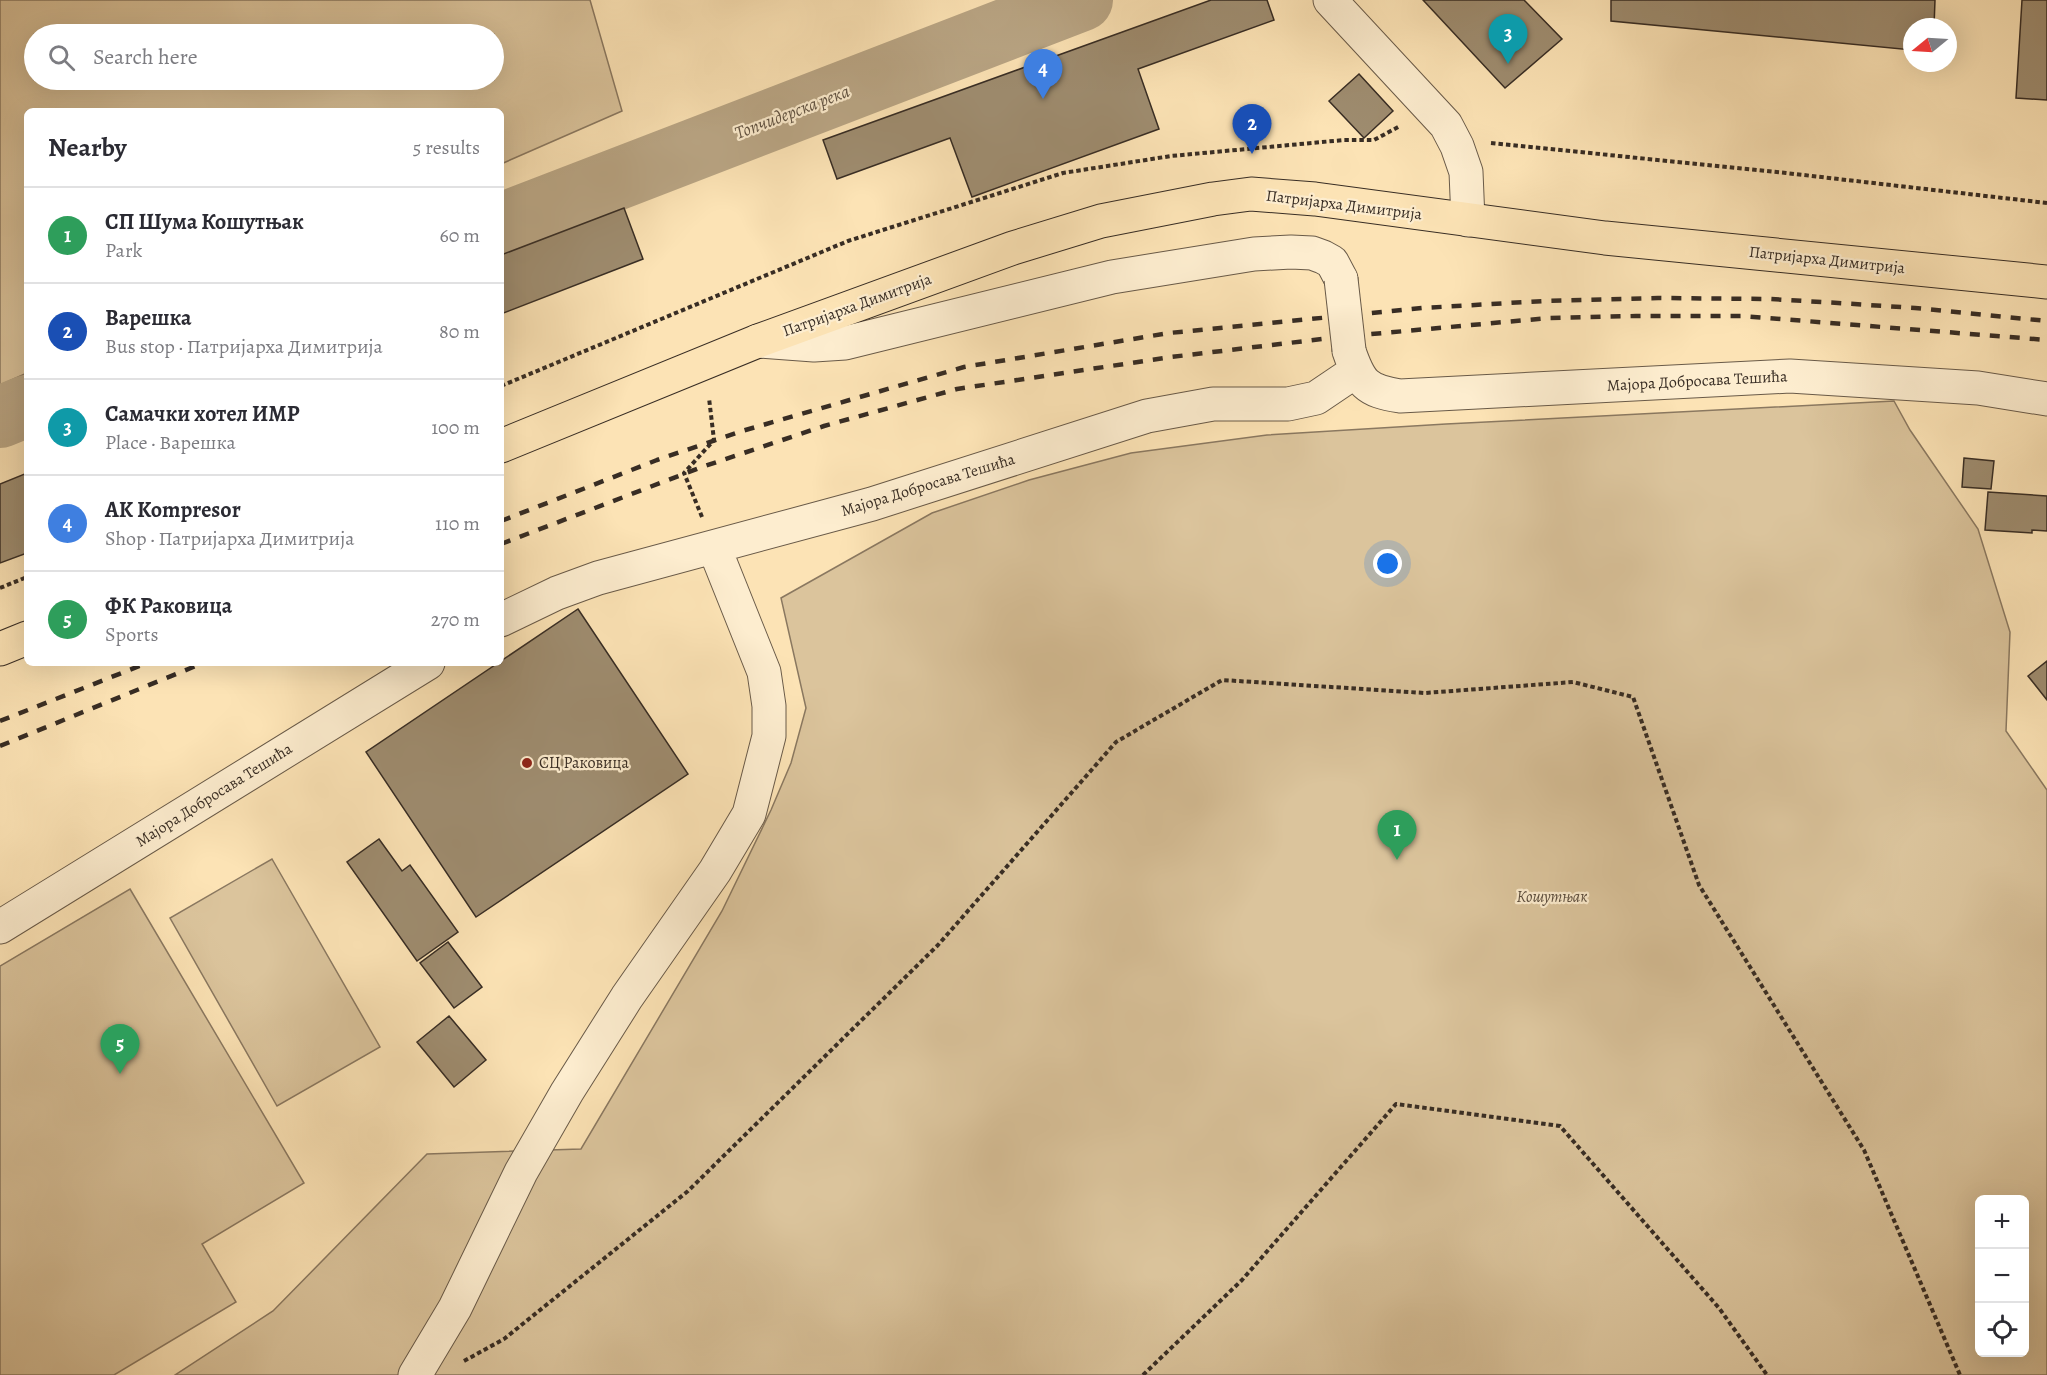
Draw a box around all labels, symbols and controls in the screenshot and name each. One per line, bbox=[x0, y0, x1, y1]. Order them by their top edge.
pin: 3 bbox=[1488, 14, 1528, 64]
north arrow bbox=[1903, 18, 1957, 72]
search box bbox=[24, 24, 504, 90]
icon: search bbox=[45, 41, 78, 74]
text: Search here bbox=[93, 42, 198, 72]
pin: 4 bbox=[1024, 50, 1062, 99]
water label: Топчидерска река bbox=[731, 79, 853, 145]
pin: 2 bbox=[1232, 104, 1272, 154]
text: Nearby bbox=[48, 130, 127, 165]
text: 5 results bbox=[413, 134, 480, 161]
street label: Патријарха Димитрија bbox=[1265, 185, 1424, 226]
text: СП Шума Кошутњак bbox=[105, 207, 304, 237]
text: 1 bbox=[64, 222, 71, 249]
text: 60 m bbox=[440, 222, 480, 249]
text: Park bbox=[105, 237, 143, 264]
street label: Патријарха Димитрија bbox=[1748, 241, 1907, 279]
street label: Патријарха Димитрија bbox=[780, 268, 935, 342]
text: Варешка bbox=[105, 303, 191, 333]
text: 2 bbox=[63, 318, 72, 345]
text: 80 m bbox=[439, 318, 480, 345]
text: Bus stop · Патријарха Димитрија bbox=[105, 333, 383, 360]
street label: Мајора Добросава Тешића bbox=[1606, 365, 1788, 397]
text: Самачки хотел ИМР bbox=[105, 399, 299, 429]
text: 3 bbox=[63, 414, 72, 441]
text: 100 m bbox=[431, 414, 480, 441]
text: Place · Варешка bbox=[105, 429, 236, 456]
street label: Мајора Добросава Тешића bbox=[838, 448, 1018, 522]
text: AK Kompresor bbox=[105, 495, 241, 525]
text: 4 bbox=[63, 510, 72, 537]
text: 110 m bbox=[435, 510, 480, 537]
text: Shop · Патријарха Димитрија bbox=[105, 525, 355, 552]
your location bbox=[1373, 549, 1402, 578]
text: ФК Раковица bbox=[105, 591, 232, 621]
text: 5 bbox=[63, 606, 72, 633]
text: 270 m bbox=[431, 606, 480, 633]
text: Sports bbox=[105, 621, 158, 648]
street label: Мајора Добросава Тешића bbox=[131, 737, 297, 852]
place label: СЦ Раковица bbox=[539, 752, 629, 774]
marker: СЦ Раковица bbox=[520, 756, 534, 770]
pin: 1 bbox=[1378, 810, 1416, 860]
park label: Кошутњак bbox=[1516, 886, 1588, 908]
pin: 5 bbox=[100, 1024, 140, 1074]
map controls bbox=[1975, 1195, 2029, 1357]
button: + bbox=[1975, 1195, 2029, 1249]
button: − bbox=[1975, 1249, 2029, 1303]
button: locate bbox=[1975, 1303, 2029, 1357]

